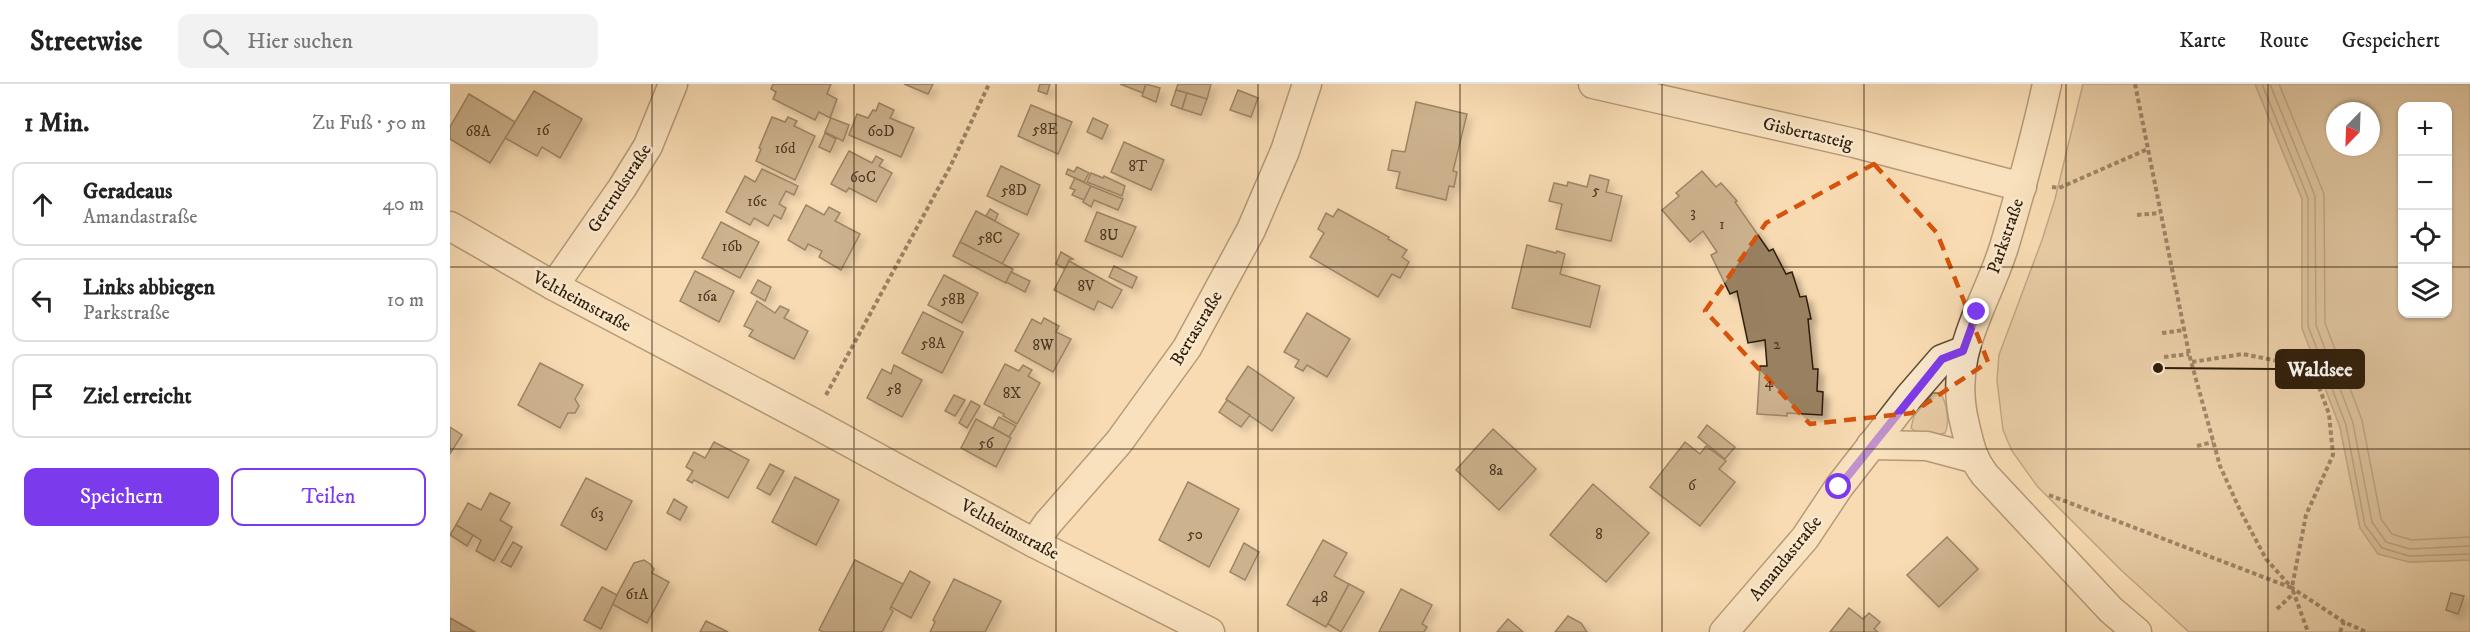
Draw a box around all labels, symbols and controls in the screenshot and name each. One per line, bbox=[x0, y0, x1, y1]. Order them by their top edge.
search box bbox=[178, 14, 598, 68]
text: Streetwise bbox=[30, 24, 142, 59]
icon: search bbox=[199, 25, 232, 58]
text: Hier suchen bbox=[247, 28, 353, 55]
text: Karte bbox=[2179, 28, 2226, 54]
text: Route bbox=[2259, 28, 2309, 54]
text: Gespeichert bbox=[2342, 28, 2440, 54]
north arrow bbox=[2326, 102, 2380, 156]
map controls bbox=[2398, 102, 2452, 318]
button: + bbox=[2398, 102, 2452, 156]
text: 1 Min. bbox=[24, 107, 89, 140]
text: Zu Fuß · 50 m bbox=[312, 111, 426, 136]
street label: Gisbertasteig bbox=[1761, 113, 1855, 155]
house number: 58E bbox=[1032, 120, 1058, 139]
house number: 16 bbox=[536, 121, 551, 140]
house number: 68A bbox=[466, 122, 491, 141]
house number: 60D bbox=[867, 122, 895, 141]
house number: 16d bbox=[775, 139, 796, 158]
street label: Gertrudstraße bbox=[583, 140, 657, 237]
button: − bbox=[2398, 156, 2452, 210]
house number: 8T bbox=[1129, 157, 1148, 176]
house number: 60C bbox=[850, 168, 876, 187]
text: Geradeaus bbox=[83, 178, 172, 205]
house number: 58D bbox=[1001, 181, 1027, 200]
house number: 5 bbox=[1592, 181, 1600, 200]
icon: ahead bbox=[26, 188, 59, 221]
text: 40 m bbox=[382, 192, 424, 217]
house number: 16c bbox=[747, 192, 767, 211]
street label: Parkstraße bbox=[1983, 196, 2029, 277]
house number: 3 bbox=[1690, 203, 1696, 222]
text: Amandastraße bbox=[83, 205, 198, 230]
button: locate bbox=[2398, 210, 2452, 264]
house number: 1 bbox=[1719, 215, 1725, 234]
house number: 8U bbox=[1099, 226, 1119, 245]
house number: 58C bbox=[978, 229, 1002, 248]
house number: 16b bbox=[722, 237, 742, 256]
button: layers bbox=[2398, 264, 2452, 318]
street label: Veltheimstraße bbox=[528, 266, 635, 337]
text: Links abbiegen bbox=[83, 274, 215, 301]
house number: 8V bbox=[1077, 277, 1095, 296]
icon: left bbox=[26, 284, 59, 317]
house number: 16a bbox=[697, 287, 717, 306]
street label: Bertastraße bbox=[1166, 287, 1228, 370]
text: 10 m bbox=[387, 288, 424, 313]
house number: 58B bbox=[941, 290, 965, 309]
route end bbox=[1963, 298, 1989, 324]
text: Parkstraße bbox=[83, 301, 170, 326]
house number: 58A bbox=[921, 334, 946, 353]
house number: 2 bbox=[1773, 335, 1781, 354]
house number: 8W bbox=[1032, 336, 1054, 355]
callout: Waldsee bbox=[2276, 350, 2364, 388]
text: Waldsee bbox=[2287, 358, 2353, 383]
house number: 4 bbox=[1765, 373, 1774, 392]
icon: arrive bbox=[26, 380, 59, 413]
house number: 58 bbox=[887, 380, 901, 399]
text: Ziel erreicht bbox=[83, 383, 191, 410]
house number: 8X bbox=[1003, 384, 1021, 403]
house number: 56 bbox=[978, 434, 995, 453]
house number: 8a bbox=[1489, 461, 1504, 480]
button: Speichern bbox=[24, 468, 219, 526]
button: Teilen bbox=[231, 468, 426, 526]
route start bbox=[1825, 473, 1851, 499]
house number: 6 bbox=[1688, 476, 1697, 495]
street label: Veltheimstraße bbox=[956, 494, 1063, 565]
house number: 63 bbox=[590, 504, 604, 523]
street label: Amandastraße bbox=[1745, 512, 1827, 606]
house number: 50 bbox=[1187, 525, 1203, 544]
house number: 8 bbox=[1595, 525, 1603, 544]
house number: 61A bbox=[626, 585, 649, 604]
house number: 48 bbox=[1312, 588, 1328, 607]

